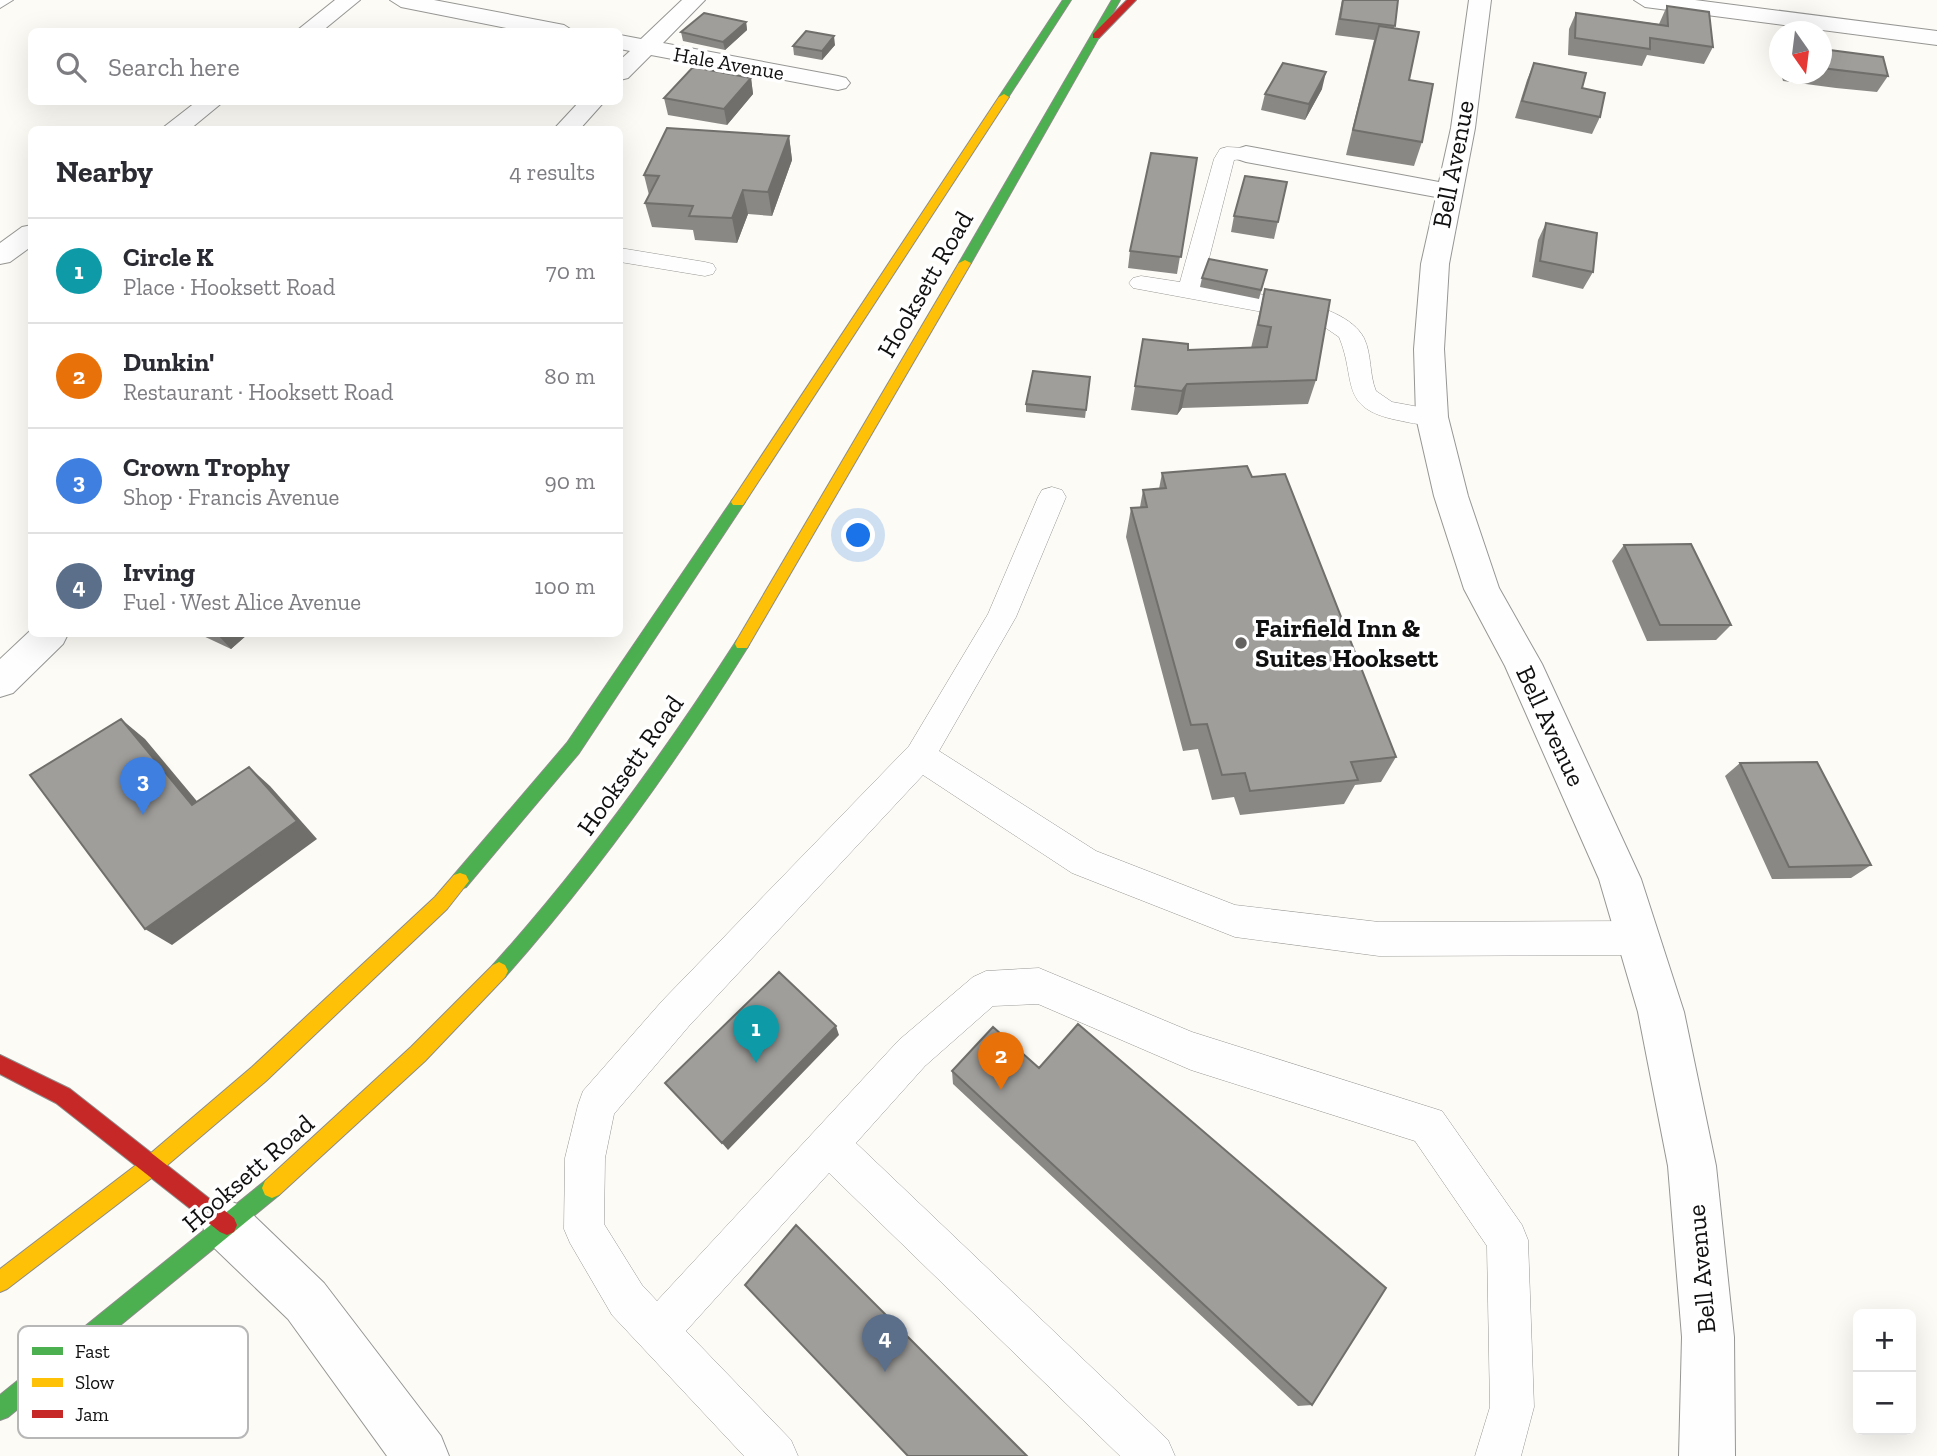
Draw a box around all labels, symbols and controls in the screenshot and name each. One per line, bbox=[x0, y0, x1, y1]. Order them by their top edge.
north arrow bbox=[1769, 21, 1832, 84]
search box bbox=[28, 28, 623, 105]
street label: Hale Avenue bbox=[672, 41, 786, 85]
icon: search bbox=[52, 48, 90, 86]
text: Search here bbox=[108, 51, 240, 83]
street label: Bell Avenue bbox=[1425, 98, 1481, 230]
text: Nearby bbox=[56, 154, 153, 190]
text: 4 results bbox=[509, 158, 595, 186]
street label: Hooksett Road bbox=[870, 205, 980, 363]
text: Circle K bbox=[123, 241, 214, 273]
text: 1 bbox=[74, 257, 84, 285]
text: 70 m bbox=[546, 257, 595, 285]
text: Place · Hooksett Road bbox=[123, 273, 335, 301]
text: Dunkin' bbox=[123, 346, 214, 378]
text: 2 bbox=[73, 362, 85, 390]
text: 80 m bbox=[544, 362, 595, 390]
text: Restaurant · Hooksett Road bbox=[123, 378, 393, 406]
text: Crown Trophy bbox=[123, 451, 290, 483]
text: 3 bbox=[73, 467, 85, 495]
text: 90 m bbox=[544, 467, 595, 495]
text: Shop · Francis Avenue bbox=[123, 483, 339, 511]
your location bbox=[841, 518, 875, 552]
text: Irving bbox=[123, 556, 195, 588]
text: 4 bbox=[72, 572, 86, 600]
text: 100 m bbox=[535, 572, 595, 600]
text: Fuel · West Alice Avenue bbox=[123, 588, 361, 616]
place label: Fairfield Inn & Suites Hooksett bbox=[1255, 612, 1439, 674]
marker: Fairfield Inn & Suites Hooksett bbox=[1233, 635, 1249, 651]
street label: Bell Avenue bbox=[1509, 661, 1593, 791]
street label: Hooksett Road bbox=[570, 689, 690, 841]
pin: 3 bbox=[120, 757, 166, 815]
pin: 1 bbox=[733, 1005, 779, 1063]
pin: 2 bbox=[978, 1032, 1024, 1090]
street label: Hooksett Road bbox=[176, 1107, 320, 1239]
street label: Bell Avenue bbox=[1679, 1203, 1723, 1335]
map controls bbox=[1853, 1309, 1916, 1435]
button: + bbox=[1853, 1309, 1916, 1372]
pin: 4 bbox=[862, 1314, 908, 1372]
legend bbox=[18, 1326, 248, 1438]
text: Fast bbox=[75, 1340, 110, 1363]
text: Slow bbox=[75, 1371, 115, 1394]
button: − bbox=[1853, 1372, 1916, 1435]
text: Jam bbox=[75, 1403, 109, 1426]

